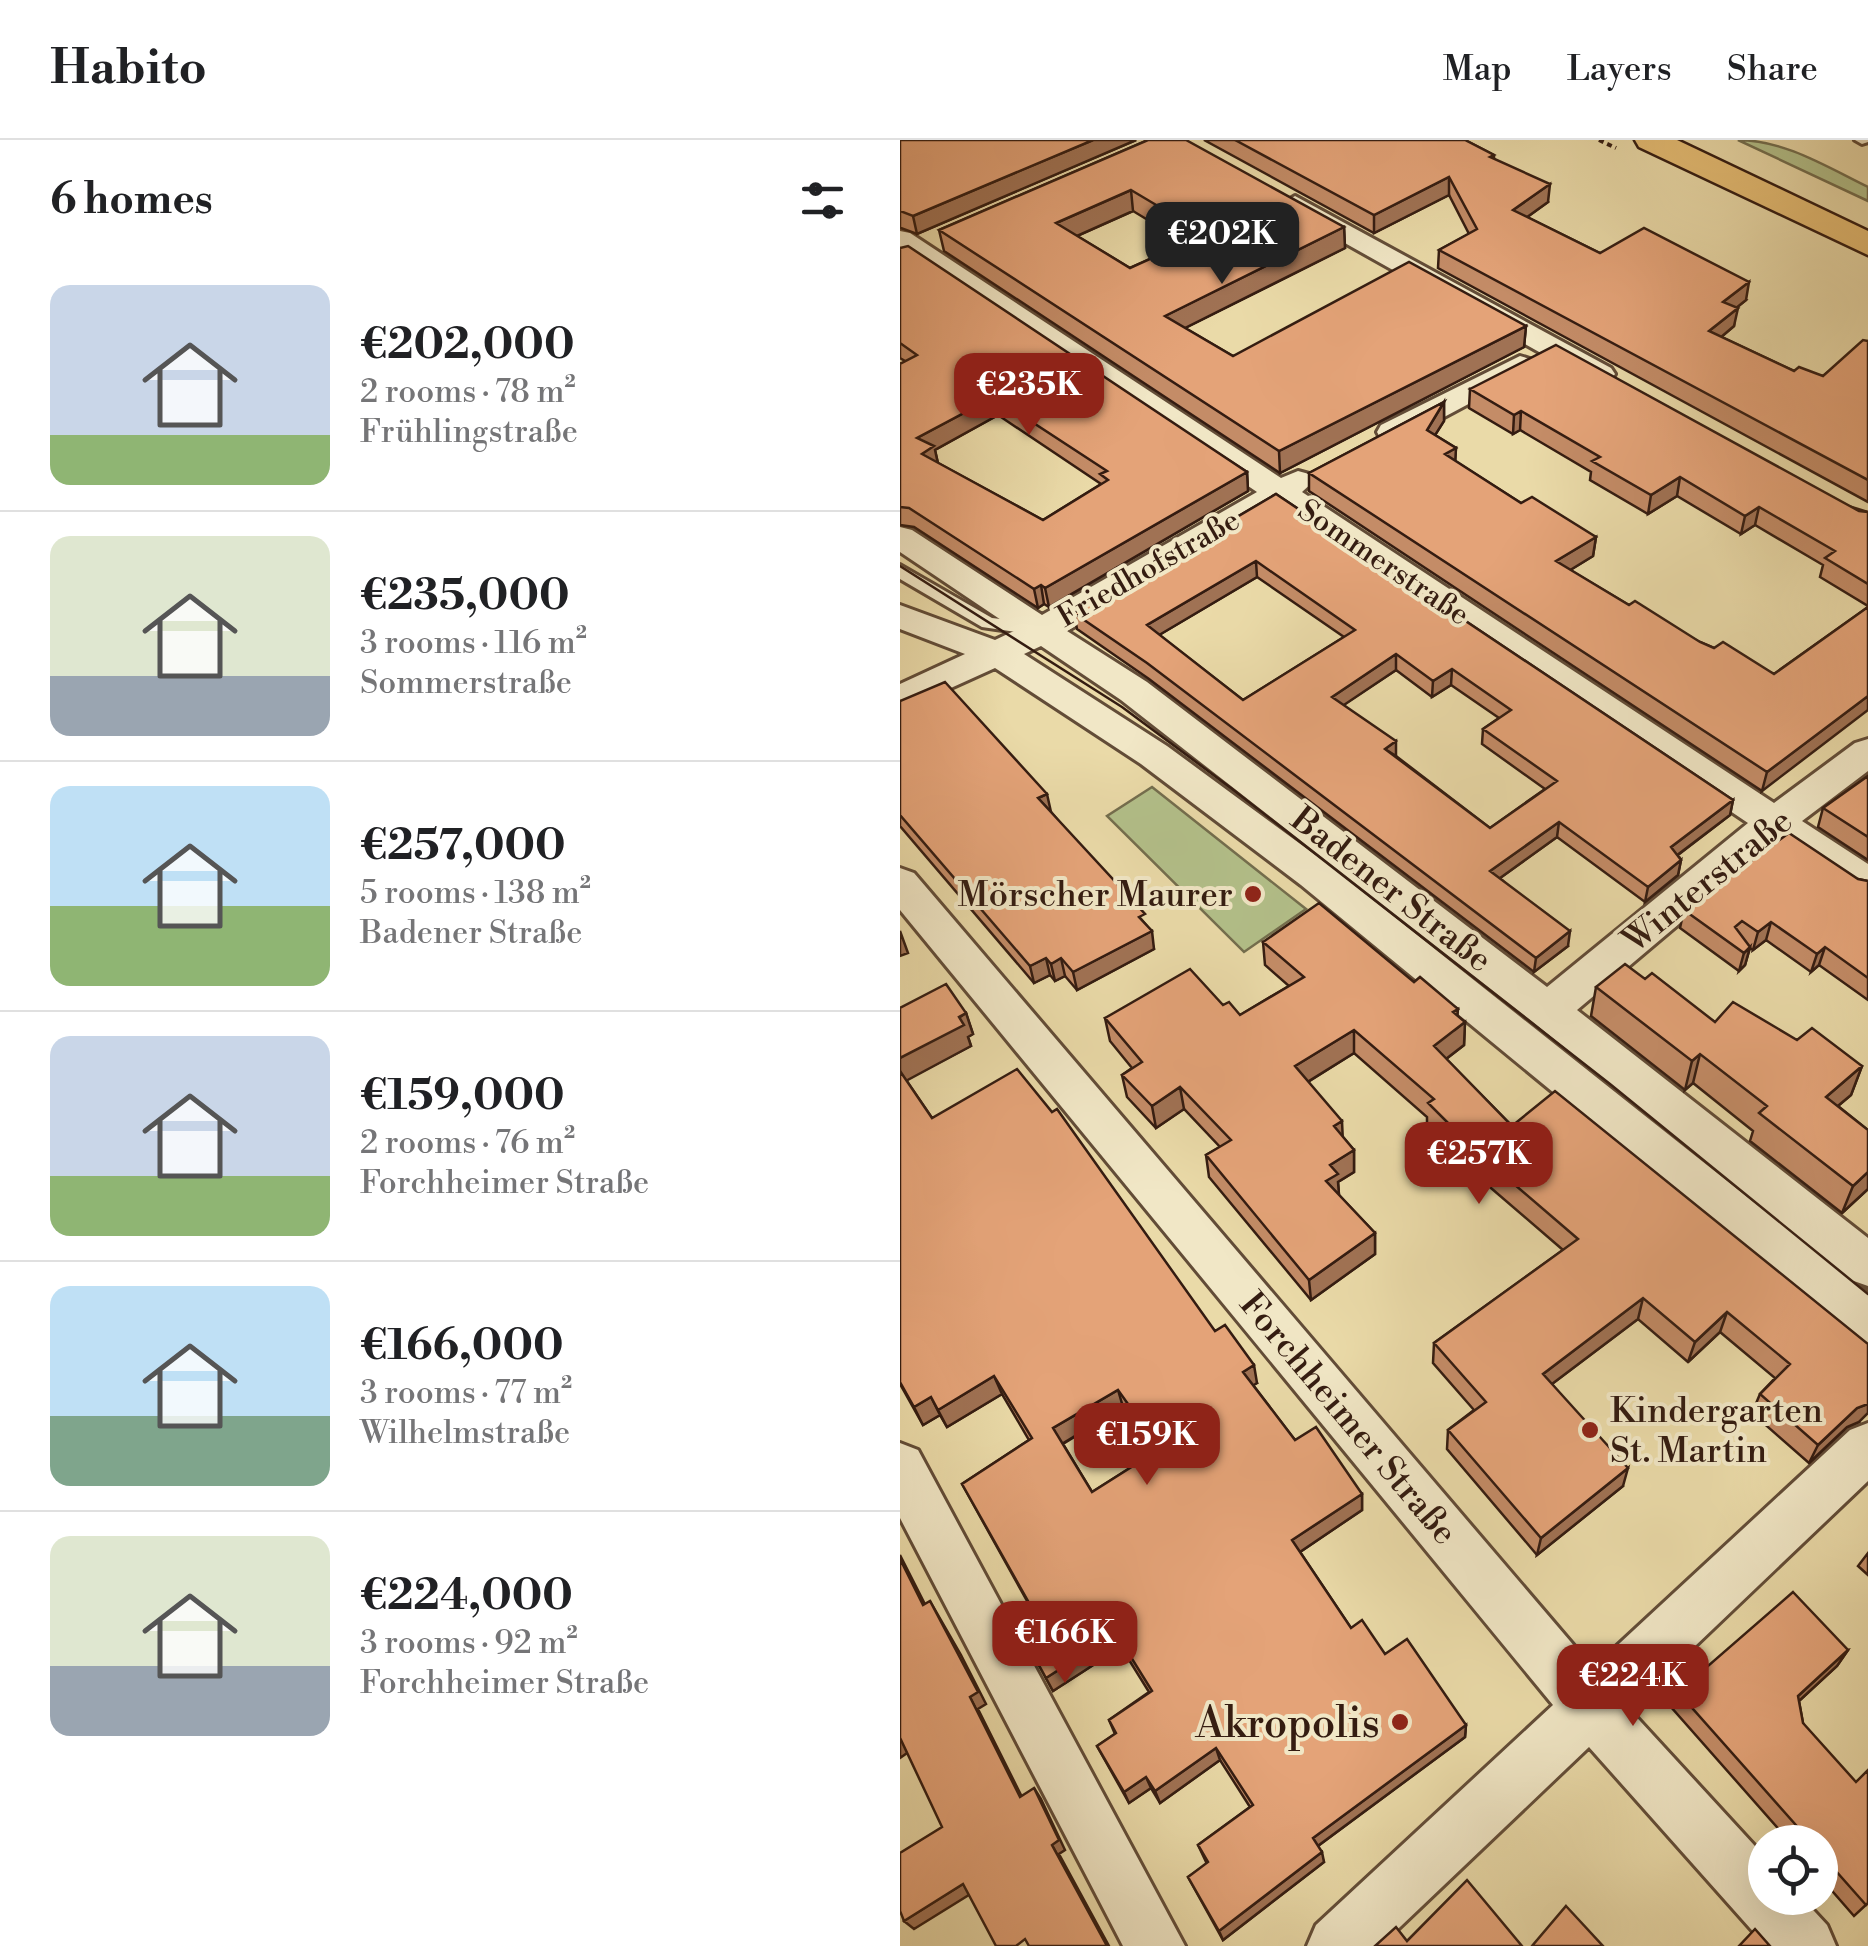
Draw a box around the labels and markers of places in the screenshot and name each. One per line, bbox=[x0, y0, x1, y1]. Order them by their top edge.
pin: €202K bbox=[1152, 202, 1292, 287]
pin: €235K bbox=[959, 353, 1099, 438]
place label: Mörscher Maurer bbox=[957, 874, 1233, 917]
marker: Mörscher Maurer bbox=[1242, 883, 1264, 905]
pin: €257K bbox=[1409, 1122, 1549, 1207]
place label: Kindergarten St. Martin bbox=[1610, 1390, 1823, 1473]
pin: €159K bbox=[1077, 1403, 1217, 1488]
marker: Kindergarten St. Martin bbox=[1579, 1419, 1601, 1441]
pin: €166K bbox=[995, 1601, 1135, 1686]
pin: €224K bbox=[1563, 1644, 1703, 1729]
place label: Akropolis bbox=[1194, 1698, 1380, 1751]
marker: Akropolis bbox=[1389, 1711, 1411, 1733]

